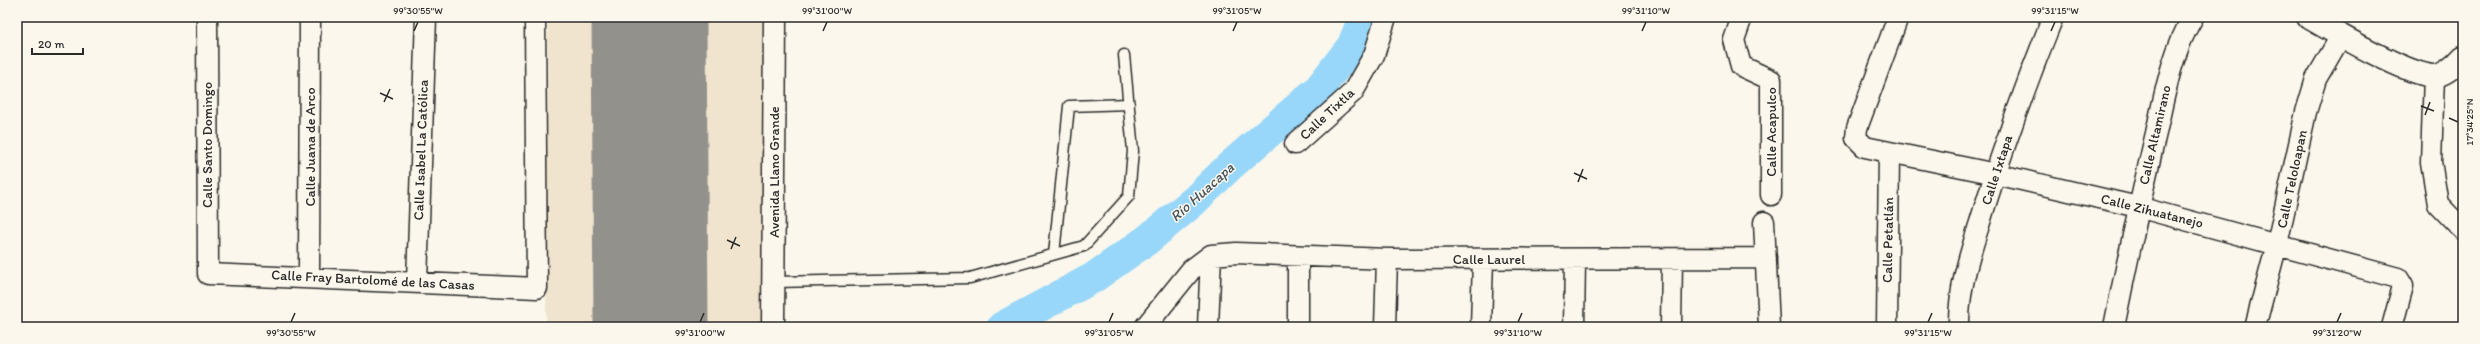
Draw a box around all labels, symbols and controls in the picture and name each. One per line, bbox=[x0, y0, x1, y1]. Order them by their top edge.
text: 99°30'55"W bbox=[393, 4, 443, 17]
text: 99°31'00"W bbox=[802, 4, 852, 17]
text: 99°31'05"W bbox=[1213, 4, 1262, 17]
text: 99°31'10"W bbox=[1622, 4, 1671, 17]
text: 99°31'15"W bbox=[2031, 4, 2079, 17]
scale bar bbox=[32, 30, 83, 56]
text: 20 m bbox=[38, 37, 65, 51]
street label: Calle Isabel La Católica bbox=[410, 79, 432, 221]
street label: Calle Santo Domingo bbox=[199, 82, 216, 208]
street label: Calle Altamirano bbox=[2135, 83, 2175, 187]
street label: Calle Tixtla bbox=[1296, 84, 1358, 144]
street label: Calle Juana de Arco bbox=[302, 87, 319, 207]
street label: Calle Acapulco bbox=[1763, 87, 1780, 177]
text: 17°34'25"N bbox=[2463, 98, 2476, 145]
street label: Avenida Llano Grande bbox=[766, 106, 783, 238]
street label: Calle Teloloapan bbox=[2273, 128, 2311, 230]
street label: Calle Ixtapa bbox=[1978, 132, 2017, 207]
water label: Río Huacapa bbox=[1166, 158, 1238, 225]
street label: Calle Zihuatanejo bbox=[2099, 190, 2205, 232]
street label: Calle Petatlán bbox=[1879, 197, 1897, 283]
street label: Calle Laurel bbox=[1453, 251, 1525, 268]
street label: Calle Fray Bartolomé de las Casas bbox=[271, 266, 475, 294]
text: 99°30'55"W bbox=[266, 326, 316, 339]
text: 99°31'00"W bbox=[675, 326, 725, 339]
text: 99°31'05"W bbox=[1085, 326, 1134, 339]
text: 99°31'10"W bbox=[1494, 326, 1543, 339]
text: 99°31'15"W bbox=[1904, 326, 1952, 339]
text: 99°31'20"W bbox=[2313, 326, 2362, 339]

